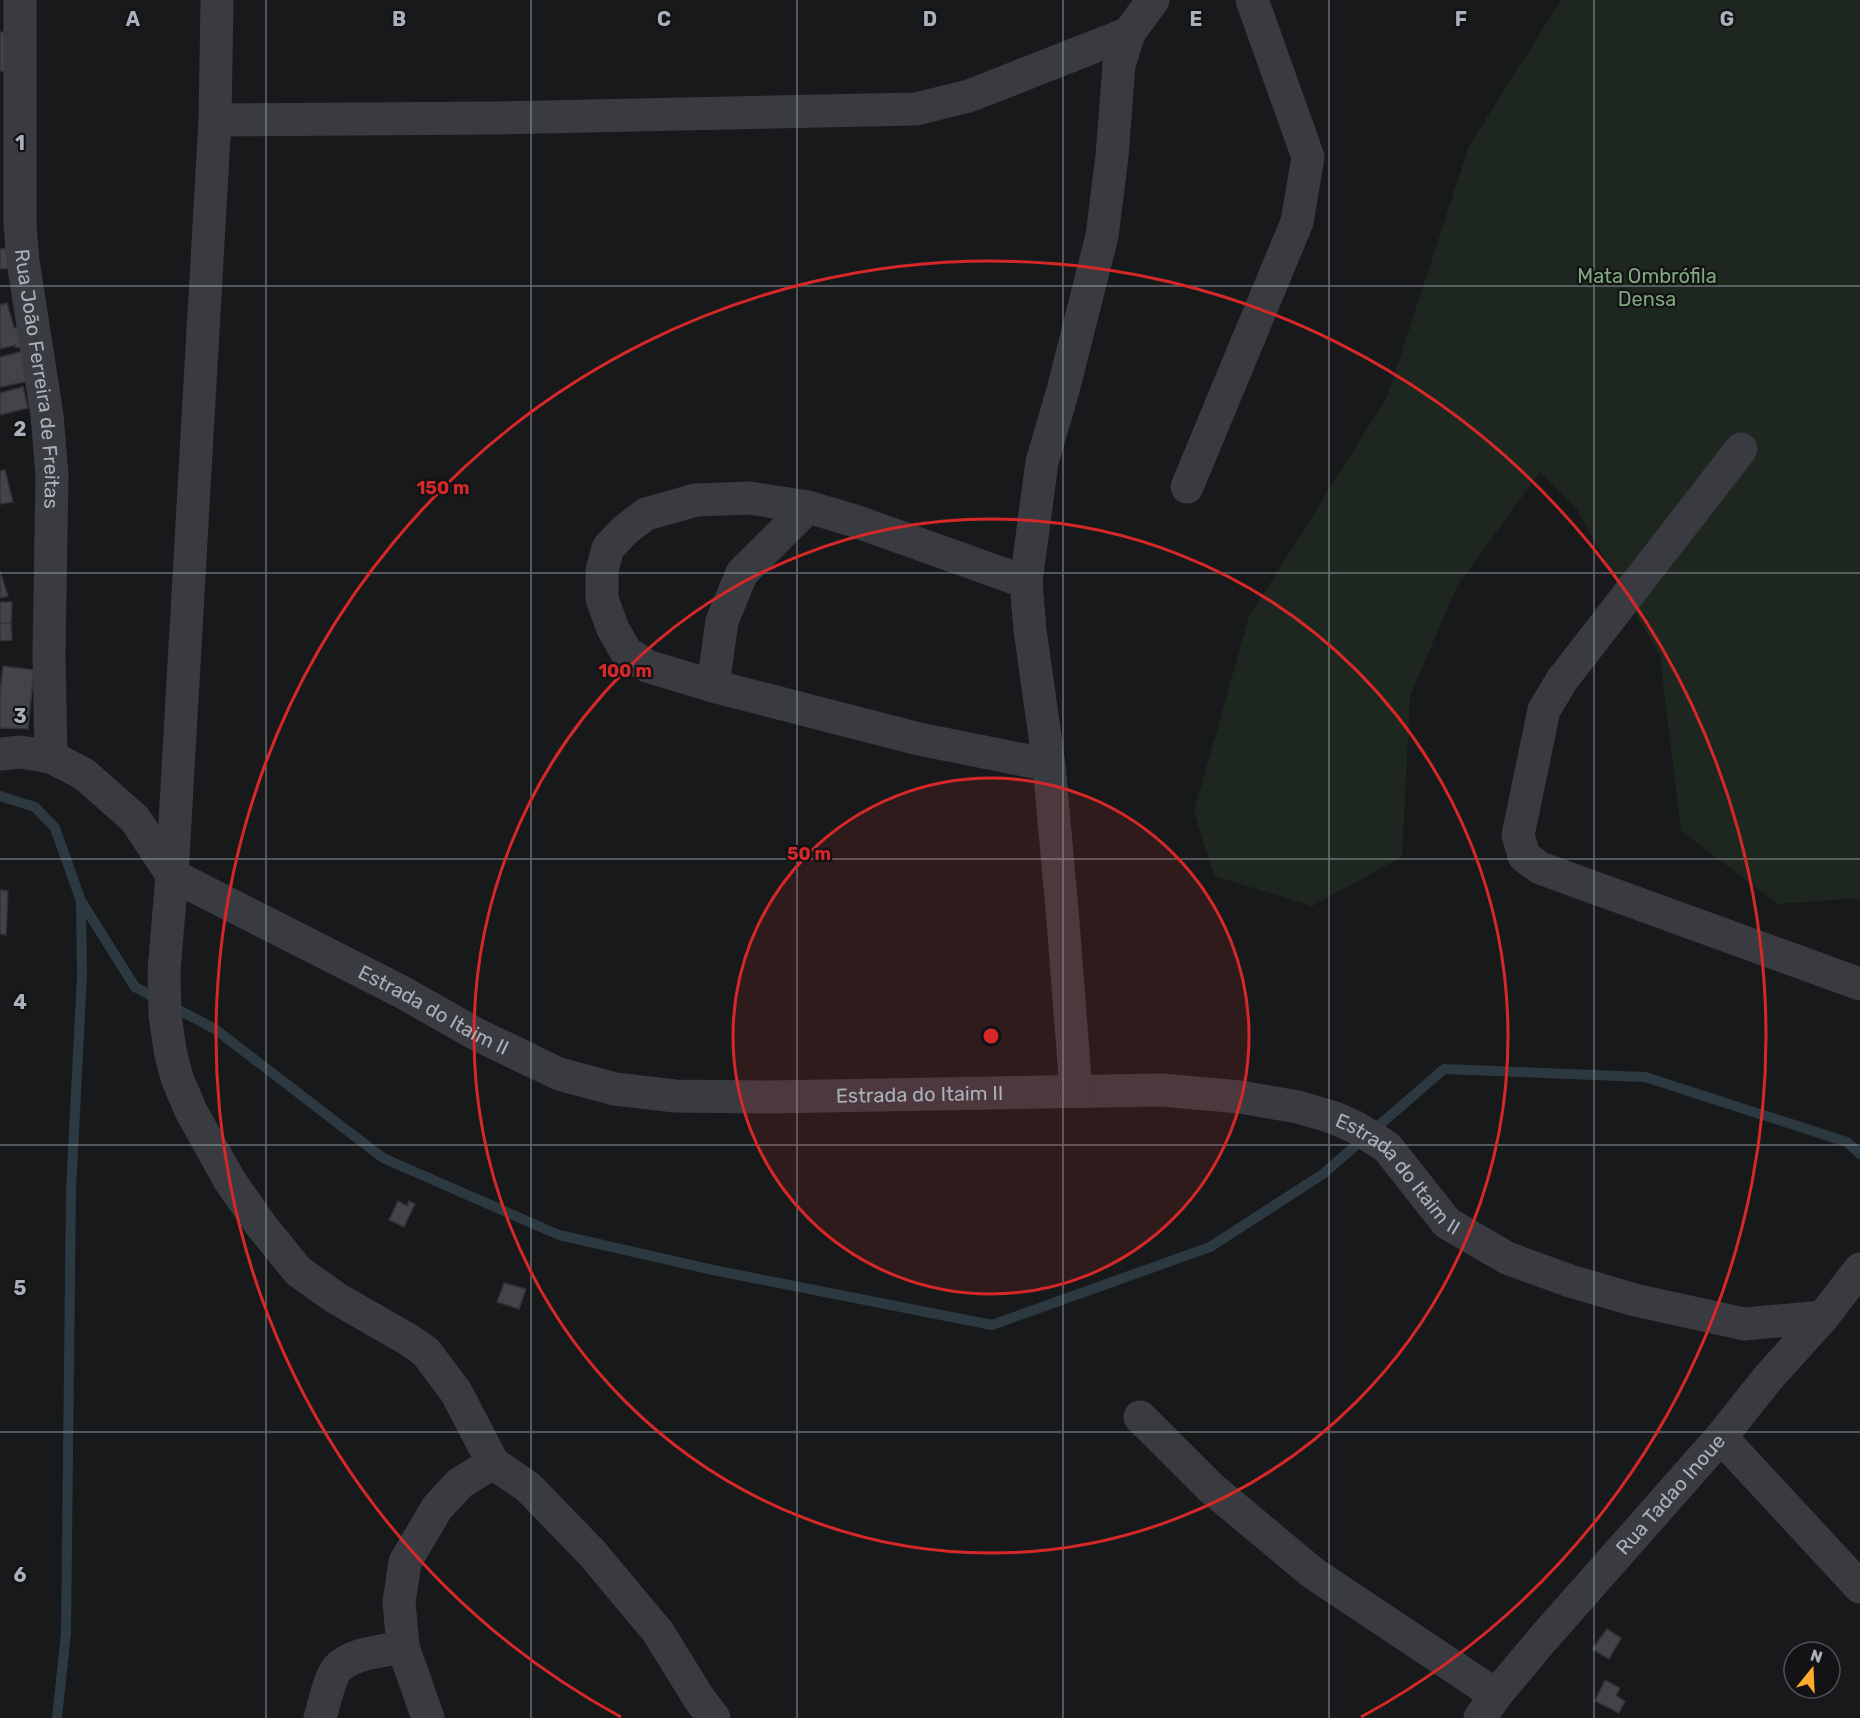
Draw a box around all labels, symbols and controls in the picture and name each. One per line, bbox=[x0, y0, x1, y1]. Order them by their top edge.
text: A bbox=[126, 7, 141, 31]
text: B bbox=[392, 7, 406, 31]
text: C bbox=[657, 7, 671, 31]
text: D bbox=[923, 7, 937, 31]
text: E bbox=[1190, 7, 1202, 31]
text: F bbox=[1455, 7, 1467, 31]
text: G bbox=[1720, 7, 1734, 31]
text: 1 bbox=[15, 131, 25, 155]
street label: Rua João Ferreira de Freitas bbox=[10, 248, 64, 509]
park label: Mata Ombrófila Densa bbox=[1577, 264, 1717, 311]
text: 2 bbox=[14, 417, 27, 441]
text: 150 m bbox=[416, 477, 470, 499]
text: 100 m bbox=[598, 660, 652, 682]
text: 3 bbox=[13, 704, 27, 728]
text: 50 m bbox=[787, 843, 831, 865]
street label: Estrada do Itaim II bbox=[354, 960, 513, 1060]
text: 4 bbox=[13, 990, 27, 1014]
centre of rings bbox=[981, 1026, 1001, 1046]
street label: Estrada do Itaim II bbox=[836, 1081, 1004, 1108]
street label: Estrada do Itaim II bbox=[1332, 1108, 1464, 1240]
text: 5 bbox=[14, 1276, 27, 1300]
street label: Rua Tadao Inoue bbox=[1611, 1429, 1730, 1560]
text: 6 bbox=[13, 1563, 27, 1587]
north arrow bbox=[1782, 1640, 1842, 1700]
text: N bbox=[1808, 1645, 1825, 1667]

